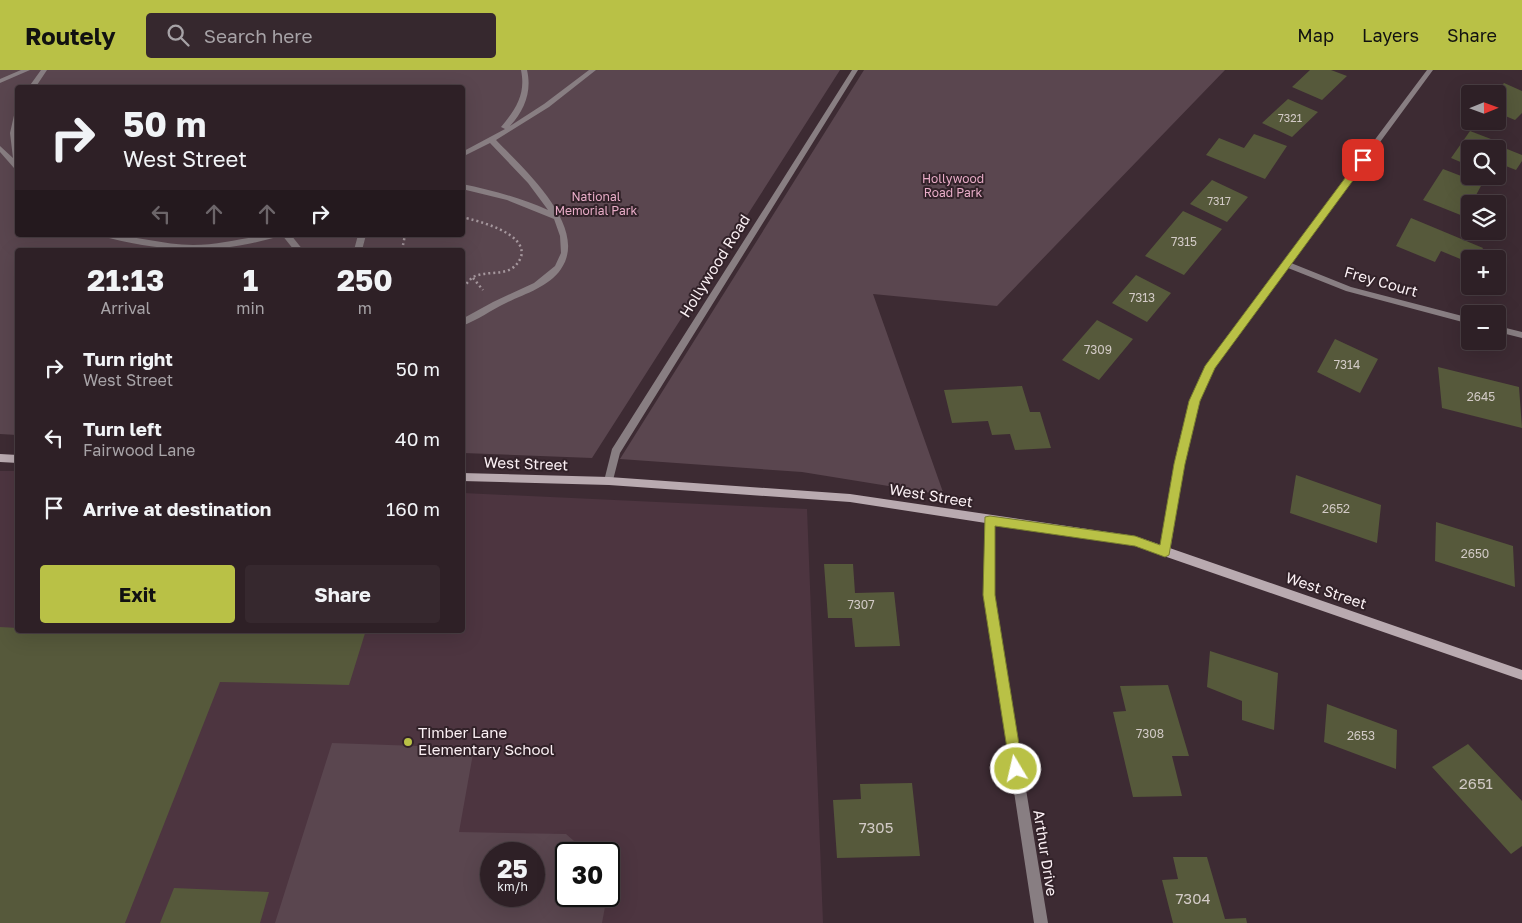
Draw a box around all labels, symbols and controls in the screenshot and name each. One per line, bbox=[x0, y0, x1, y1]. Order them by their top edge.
search box bbox=[146, 13, 496, 58]
text: Routely bbox=[25, 21, 116, 50]
icon: search bbox=[164, 21, 192, 49]
text: Search here bbox=[204, 24, 313, 47]
text: Map bbox=[1297, 24, 1334, 46]
text: Layers bbox=[1362, 24, 1419, 46]
text: Share bbox=[1447, 24, 1497, 46]
north arrow bbox=[1461, 85, 1506, 130]
map controls bbox=[1461, 85, 1506, 350]
text: 50 m bbox=[123, 103, 206, 145]
icon: right bbox=[40, 105, 105, 170]
house number: 7321 bbox=[1278, 111, 1302, 124]
pin bbox=[1342, 139, 1384, 181]
button: search bbox=[1461, 140, 1506, 185]
text: West Street bbox=[123, 145, 247, 172]
icon: arrive bbox=[1349, 146, 1377, 174]
park label: Hollywood Road Park bbox=[922, 171, 984, 200]
park label: National Memorial Park bbox=[555, 189, 638, 218]
house number: 7317 bbox=[1207, 194, 1231, 207]
button: layers bbox=[1461, 195, 1506, 240]
icon: left bbox=[147, 200, 175, 228]
icon: ahead bbox=[200, 200, 228, 228]
icon: ahead bbox=[253, 200, 281, 228]
icon: right bbox=[306, 200, 334, 228]
street label: Hollywood Road bbox=[675, 211, 753, 320]
house number: 7315 bbox=[1171, 234, 1197, 249]
button: + bbox=[1461, 250, 1506, 295]
text: 21:13 bbox=[87, 262, 164, 298]
text: 1 bbox=[243, 262, 258, 298]
text: 250 bbox=[337, 262, 393, 298]
street label: Frey Court bbox=[1342, 262, 1420, 300]
house number: 7313 bbox=[1129, 290, 1155, 305]
text: Arrival bbox=[101, 298, 151, 318]
text: min bbox=[236, 298, 265, 318]
text: m bbox=[358, 298, 372, 318]
button: − bbox=[1461, 305, 1506, 350]
house number: 7309 bbox=[1084, 342, 1112, 357]
text: Turn right bbox=[83, 347, 173, 370]
icon: right bbox=[40, 354, 68, 382]
text: 50 m bbox=[396, 357, 440, 380]
house number: 7314 bbox=[1334, 357, 1360, 372]
text: West Street bbox=[83, 370, 173, 390]
house number: 2645 bbox=[1467, 389, 1495, 404]
text: Turn left bbox=[83, 417, 162, 440]
icon: left bbox=[40, 424, 68, 452]
text: 40 m bbox=[395, 427, 440, 450]
text: Fairwood Lane bbox=[83, 440, 195, 460]
street label: West Street bbox=[483, 453, 569, 473]
street label: West Street bbox=[888, 480, 974, 511]
icon: arrive bbox=[40, 494, 68, 522]
text: Arrive at destination bbox=[83, 497, 271, 520]
text: 160 m bbox=[386, 497, 440, 520]
house number: 2652 bbox=[1322, 501, 1350, 516]
house number: 2650 bbox=[1461, 546, 1489, 561]
button: Exit bbox=[40, 565, 235, 623]
button: Share bbox=[245, 565, 440, 623]
street label: West Street bbox=[1283, 568, 1369, 612]
house number: 7307 bbox=[847, 597, 875, 612]
place label: Timber Lane Elementary School bbox=[418, 723, 554, 758]
house number: 7308 bbox=[1136, 726, 1164, 741]
house number: 2653 bbox=[1347, 728, 1375, 743]
marker: Timber Lane Elementary School bbox=[402, 736, 414, 748]
position arrow bbox=[989, 742, 1041, 794]
house number: 2651 bbox=[1459, 774, 1493, 792]
street label: Arthur Drive bbox=[1030, 808, 1062, 898]
house number: 7305 bbox=[859, 818, 893, 836]
speed limit sign: 30 bbox=[555, 842, 620, 907]
text: 25 bbox=[497, 853, 528, 884]
text: km/h bbox=[497, 879, 528, 894]
house number: 7304 bbox=[1175, 889, 1211, 907]

